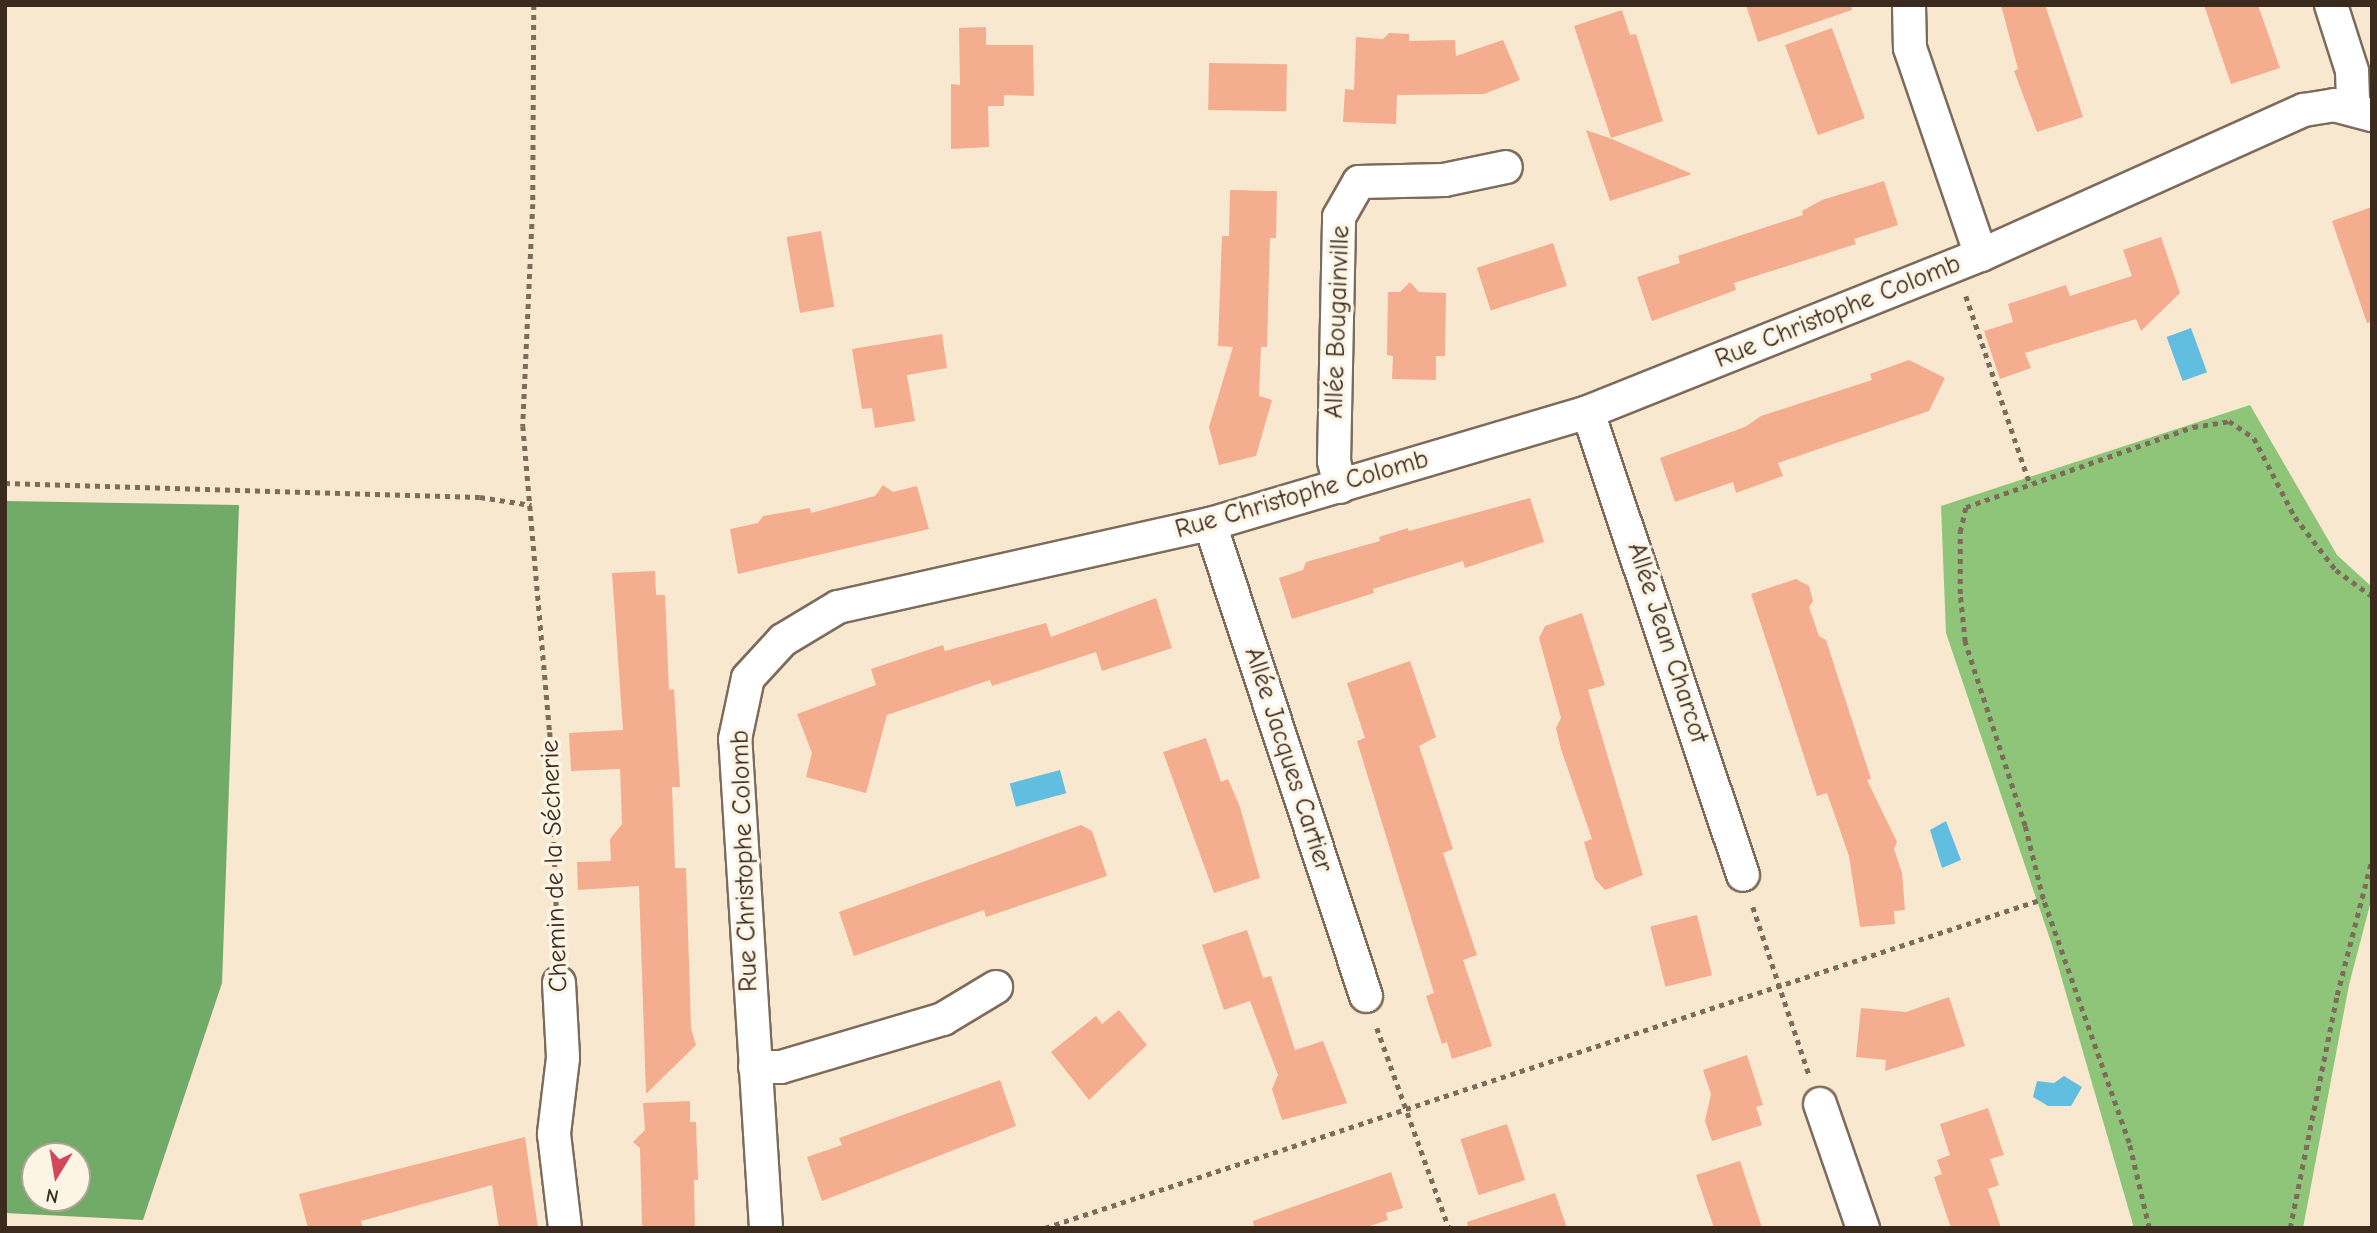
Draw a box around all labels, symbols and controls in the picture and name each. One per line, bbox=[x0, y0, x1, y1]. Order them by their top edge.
street label: Allée Bougainville bbox=[1319, 225, 1357, 419]
street label: Rue Christophe Colomb bbox=[1711, 248, 1965, 376]
street label: Rue Christophe Colomb bbox=[1172, 444, 1432, 546]
street label: Allée Jean Charcot bbox=[1620, 539, 1714, 747]
street label: Allée Jacques Cartier bbox=[1237, 644, 1339, 876]
street label: Rue Christophe Colomb bbox=[725, 730, 765, 992]
street label: Chemin de la Sécherie bbox=[535, 739, 575, 993]
north arrow bbox=[21, 1142, 91, 1212]
text: N bbox=[44, 1184, 61, 1208]

